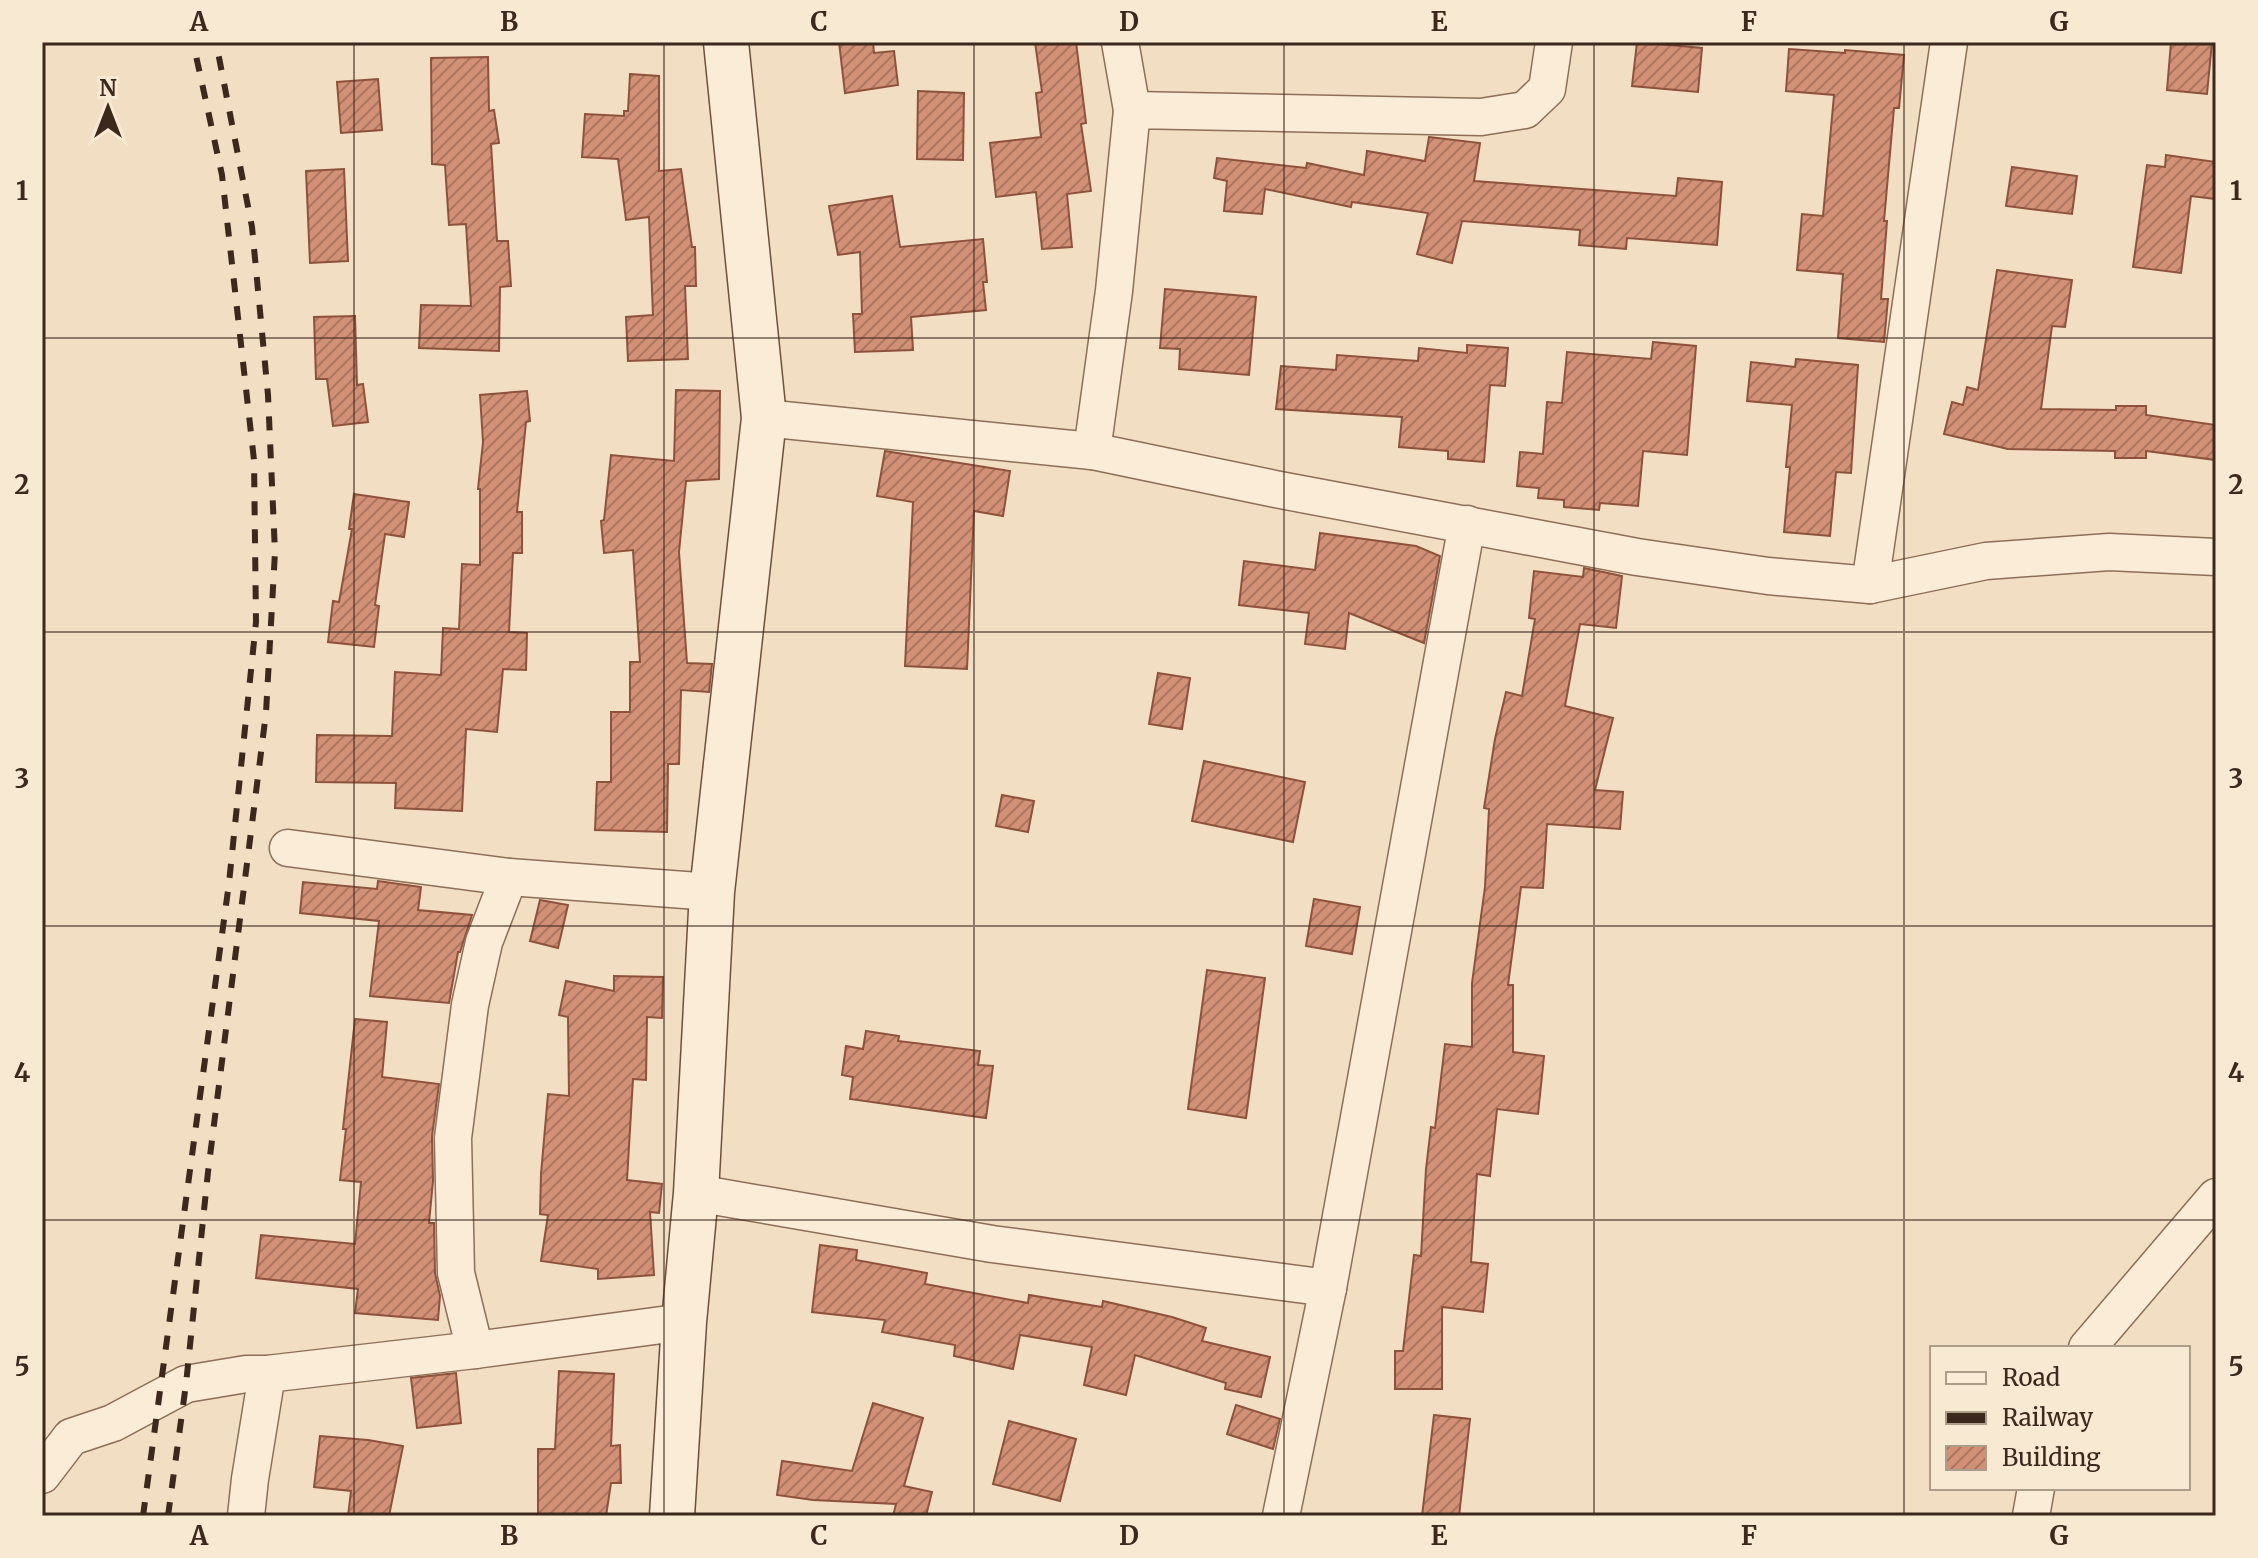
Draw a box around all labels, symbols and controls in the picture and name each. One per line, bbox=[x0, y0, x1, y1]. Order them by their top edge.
text: A bbox=[189, 5, 209, 38]
text: B bbox=[500, 5, 518, 38]
text: C bbox=[810, 5, 828, 38]
text: D bbox=[1119, 5, 1139, 38]
text: E bbox=[1431, 5, 1448, 38]
text: F bbox=[1741, 5, 1757, 38]
text: G bbox=[2050, 5, 2069, 38]
north arrow bbox=[68, 68, 148, 148]
text: N bbox=[99, 74, 117, 102]
text: 1 bbox=[16, 174, 28, 207]
text: 1 bbox=[2230, 174, 2242, 207]
text: 2 bbox=[14, 468, 30, 501]
text: 2 bbox=[2228, 468, 2244, 501]
text: 3 bbox=[15, 762, 29, 795]
text: 3 bbox=[2229, 762, 2243, 795]
text: 4 bbox=[14, 1056, 31, 1089]
text: 4 bbox=[2228, 1056, 2245, 1089]
legend bbox=[1930, 1346, 2190, 1490]
text: 5 bbox=[14, 1350, 30, 1383]
text: 5 bbox=[2228, 1350, 2244, 1383]
text: Road bbox=[2002, 1362, 2060, 1393]
text: Railway bbox=[2002, 1402, 2093, 1433]
text: Building bbox=[2002, 1442, 2101, 1473]
text: A bbox=[189, 1519, 209, 1552]
text: B bbox=[500, 1519, 518, 1552]
text: C bbox=[810, 1519, 828, 1552]
text: D bbox=[1119, 1519, 1139, 1552]
text: E bbox=[1431, 1519, 1448, 1552]
text: F bbox=[1741, 1519, 1757, 1552]
text: G bbox=[2050, 1519, 2069, 1552]

